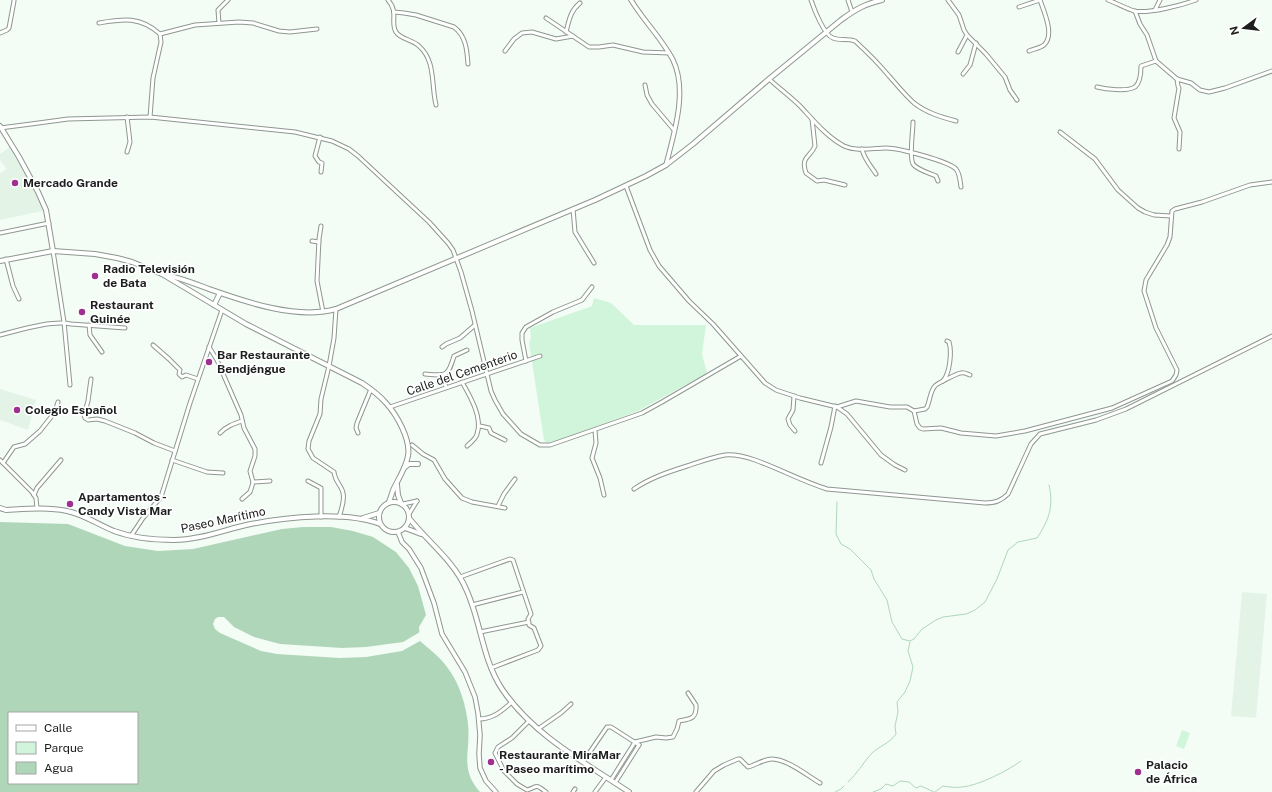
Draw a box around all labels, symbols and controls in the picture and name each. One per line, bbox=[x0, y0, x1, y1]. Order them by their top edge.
north arrow bbox=[1224, 8, 1264, 48]
text: N bbox=[1227, 25, 1241, 36]
place label: Mercado Grande bbox=[23, 176, 118, 190]
marker: Mercado Grande bbox=[10, 178, 20, 188]
place label: Radio Televisión de Bata bbox=[103, 262, 195, 290]
marker: Radio Televisión de Bata bbox=[90, 271, 100, 281]
place label: Restaurant Guinée bbox=[90, 298, 154, 326]
marker: Restaurant Guinée bbox=[77, 307, 87, 317]
street label: Calle del Cementerio bbox=[405, 347, 519, 399]
place label: Bar Restaurante Bendjéngue bbox=[217, 348, 310, 376]
marker: Bar Restaurante Bendjéngue bbox=[204, 357, 214, 367]
place label: Colegio Español bbox=[25, 403, 117, 417]
marker: Colegio Español bbox=[12, 405, 22, 415]
place label: Apartamentos - Candy Vista Mar bbox=[78, 490, 172, 518]
marker: Apartamentos - Candy Vista Mar bbox=[65, 499, 75, 509]
street label: Paseo Marítimo bbox=[179, 504, 267, 536]
legend bbox=[8, 712, 138, 784]
text: Calle bbox=[44, 721, 73, 735]
text: Parque bbox=[44, 741, 84, 755]
place label: Restaurante MiraMar - Paseo marítimo bbox=[499, 748, 621, 776]
marker: Restaurante MiraMar - Paseo marítimo bbox=[486, 757, 496, 767]
place label: Palacio de África bbox=[1146, 758, 1198, 786]
text: Agua bbox=[44, 761, 73, 775]
marker: Palacio de África bbox=[1133, 767, 1143, 777]

